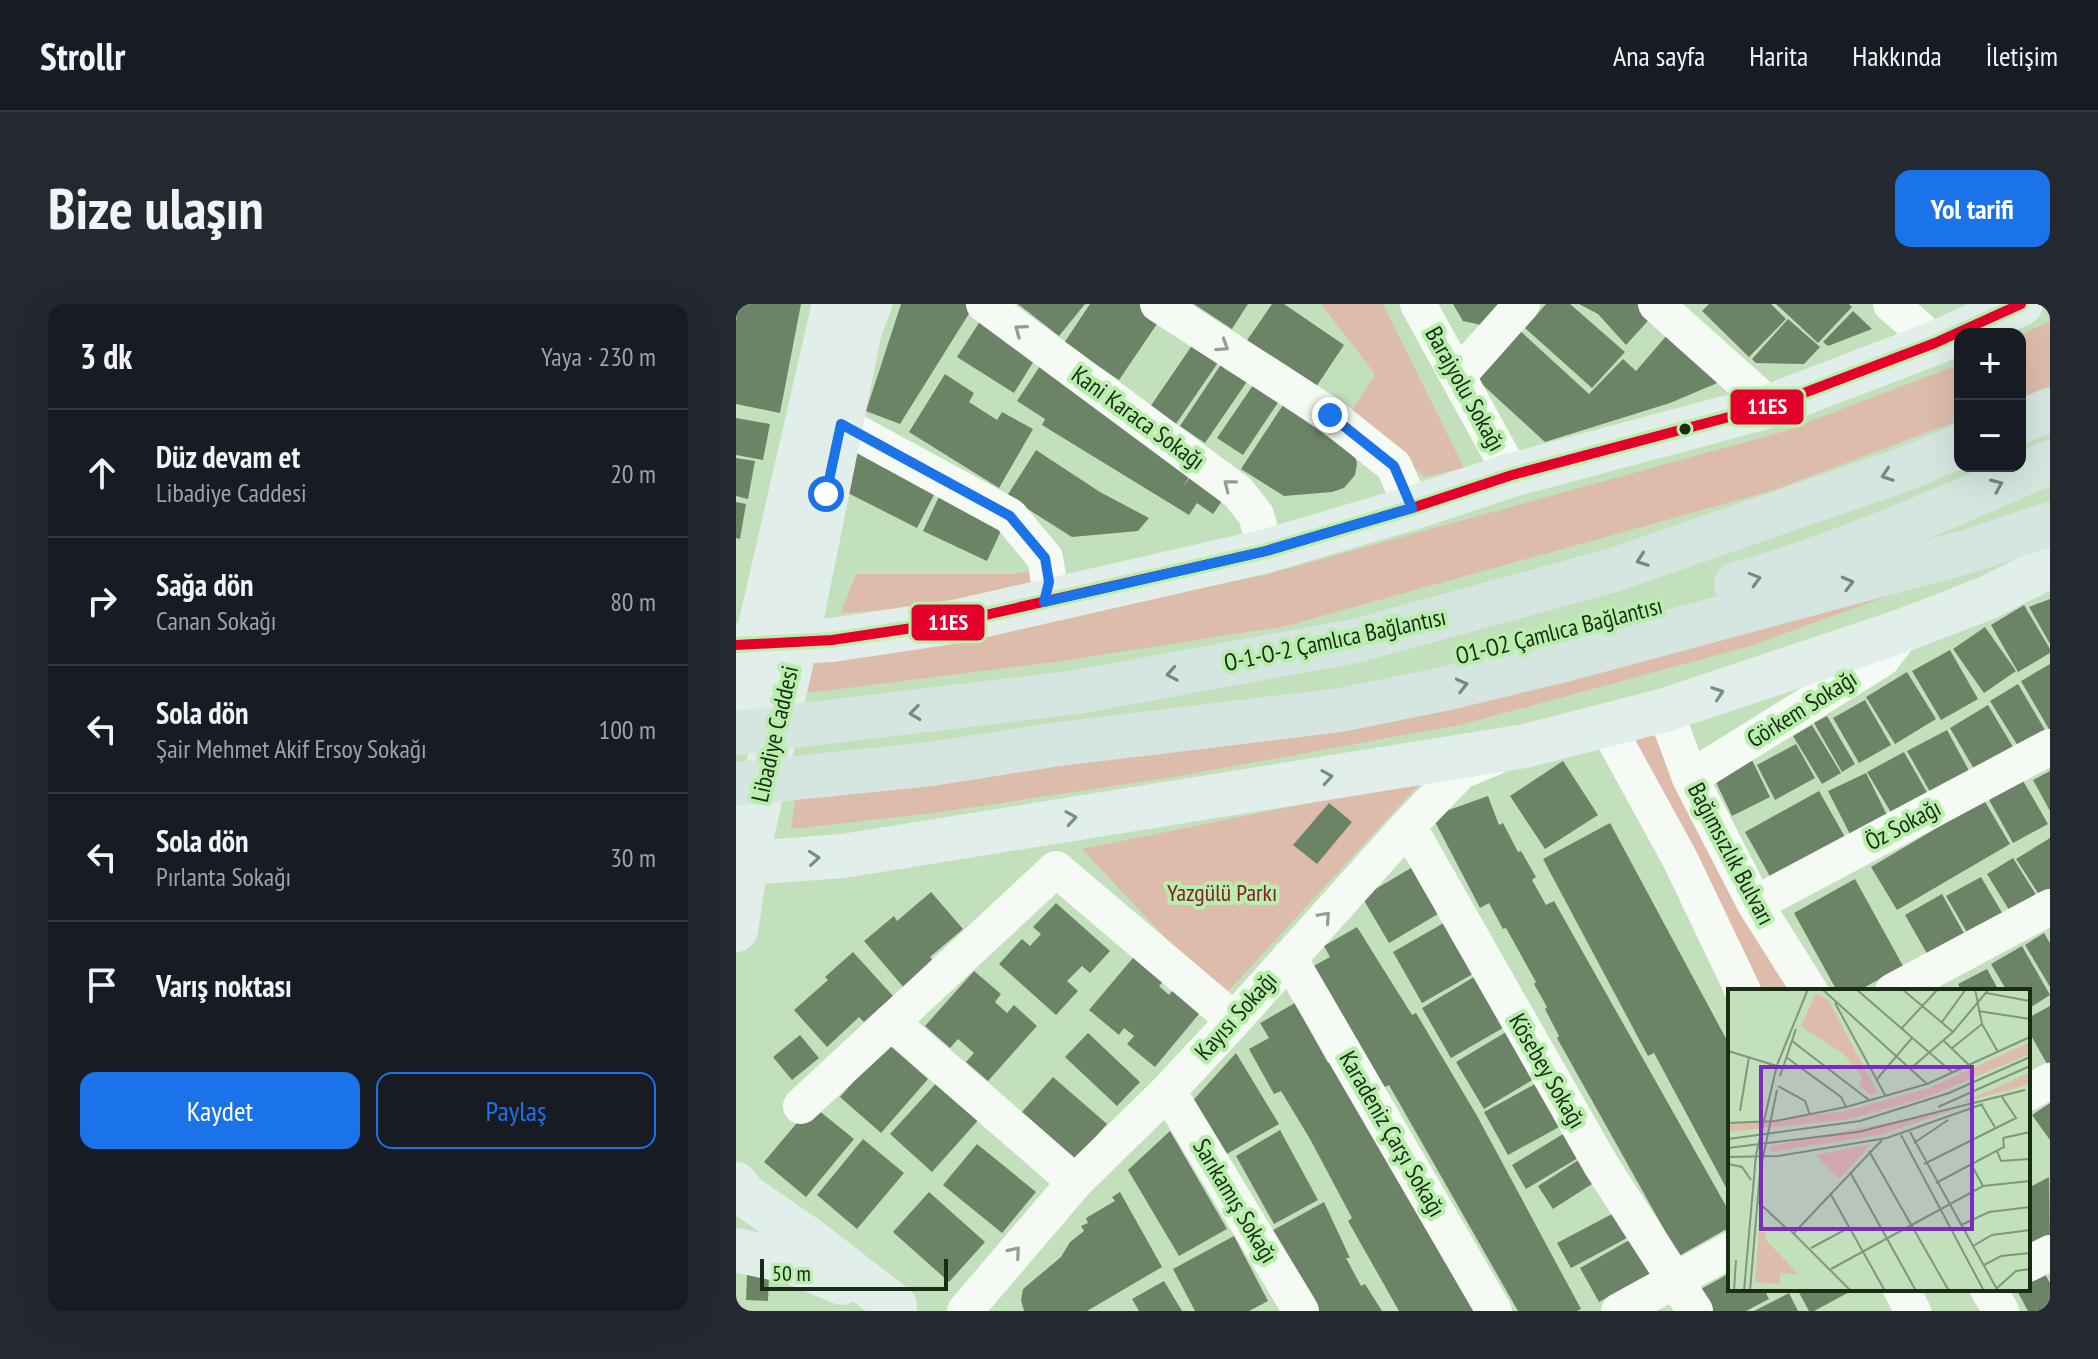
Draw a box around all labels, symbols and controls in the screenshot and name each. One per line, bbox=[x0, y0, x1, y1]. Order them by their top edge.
text: Strollr bbox=[40, 31, 125, 80]
text: Ana sayfa bbox=[1613, 37, 1705, 74]
text: Harita bbox=[1749, 37, 1808, 74]
text: Hakkında bbox=[1852, 37, 1942, 74]
text: İletişim bbox=[1986, 37, 2058, 74]
button: Yol tarifi bbox=[1895, 170, 2050, 247]
text: Bize ulaşın bbox=[48, 172, 264, 244]
street label: Barajyolu Sokağı bbox=[1418, 321, 1512, 457]
one-way arrow bbox=[1014, 326, 1029, 340]
map controls bbox=[1954, 328, 2026, 472]
button: + bbox=[1954, 328, 2026, 400]
text: 3 dk bbox=[80, 334, 132, 378]
one-way arrow bbox=[1214, 337, 1229, 352]
text: Yaya · 230 m bbox=[541, 340, 656, 373]
street label: Kani Karaca Sokağı bbox=[1066, 359, 1211, 476]
line badge: 11ES bbox=[1729, 388, 1805, 426]
text: 11ES bbox=[1747, 392, 1787, 420]
route end bbox=[1312, 397, 1348, 433]
button: − bbox=[1954, 400, 2026, 472]
unlabelled marker bbox=[1677, 421, 1693, 437]
text: Düz devam et bbox=[156, 437, 300, 476]
icon: ahead bbox=[80, 451, 124, 495]
text: 20 m bbox=[610, 457, 656, 490]
one-way arrow bbox=[1881, 465, 1895, 481]
text: Libadiye Caddesi bbox=[156, 476, 307, 509]
route start bbox=[808, 476, 844, 512]
one-way arrow bbox=[1989, 479, 2003, 495]
one-way arrow bbox=[1223, 481, 1238, 495]
one-way arrow bbox=[1636, 551, 1650, 567]
text: Sağa dön bbox=[156, 565, 254, 604]
one-way arrow bbox=[1747, 572, 1761, 588]
one-way arrow bbox=[1841, 576, 1855, 593]
icon: right bbox=[80, 579, 124, 623]
text: 80 m bbox=[610, 585, 656, 618]
street label: O1-O2 Çamlıca Bağlantısı bbox=[1452, 590, 1666, 671]
street label: O-1-O-2 Çamlıca Bağlantısı bbox=[1221, 601, 1449, 678]
line badge: 11ES bbox=[910, 603, 986, 642]
text: Canan Sokağı bbox=[156, 604, 276, 637]
text: 11ES bbox=[928, 608, 968, 636]
street label: Libadiye Caddesi bbox=[744, 663, 805, 805]
street label: Görkem Sokağı bbox=[1741, 663, 1862, 754]
one-way arrow bbox=[1165, 665, 1179, 682]
one-way arrow bbox=[1454, 677, 1468, 694]
one-way arrow bbox=[1710, 686, 1724, 702]
text: Sola dön bbox=[156, 693, 249, 732]
one-way arrow bbox=[908, 704, 922, 721]
icon: left bbox=[80, 707, 124, 751]
text: 100 m bbox=[598, 713, 656, 746]
text: Şair Mehmet Akif Ersoy Sokağı bbox=[156, 732, 427, 765]
one-way arrow bbox=[1320, 769, 1334, 786]
street label: Bağımsızlık Bulvarı bbox=[1681, 777, 1782, 930]
street label: Öz Sokağı bbox=[1860, 792, 1946, 857]
one-way arrow bbox=[1064, 810, 1077, 827]
text: Sola dön bbox=[156, 821, 249, 860]
icon: left bbox=[80, 835, 124, 879]
text: 30 m bbox=[610, 841, 656, 874]
one-way arrow bbox=[808, 850, 821, 867]
text: Pırlanta Sokağı bbox=[156, 860, 291, 893]
park label: Yazgülü Parkı bbox=[1167, 877, 1277, 908]
one-way arrow bbox=[1316, 912, 1330, 926]
icon: arrive bbox=[80, 963, 124, 1007]
street label: Kayısı Sokağı bbox=[1188, 965, 1284, 1066]
text: Varış noktası bbox=[156, 966, 292, 1005]
inset map bbox=[1728, 989, 2030, 1291]
street label: Kösebey Sokağı bbox=[1502, 1008, 1593, 1134]
street label: Karadeniz Çarşı Sokağı bbox=[1332, 1045, 1453, 1222]
button: Kaydet bbox=[80, 1072, 360, 1149]
button: Paylaş bbox=[376, 1072, 656, 1149]
street label: Sarıkamış Sokağı bbox=[1186, 1133, 1285, 1269]
one-way arrow bbox=[1005, 1246, 1020, 1261]
scale bar bbox=[760, 1255, 948, 1291]
text: 50 m bbox=[772, 1259, 811, 1287]

